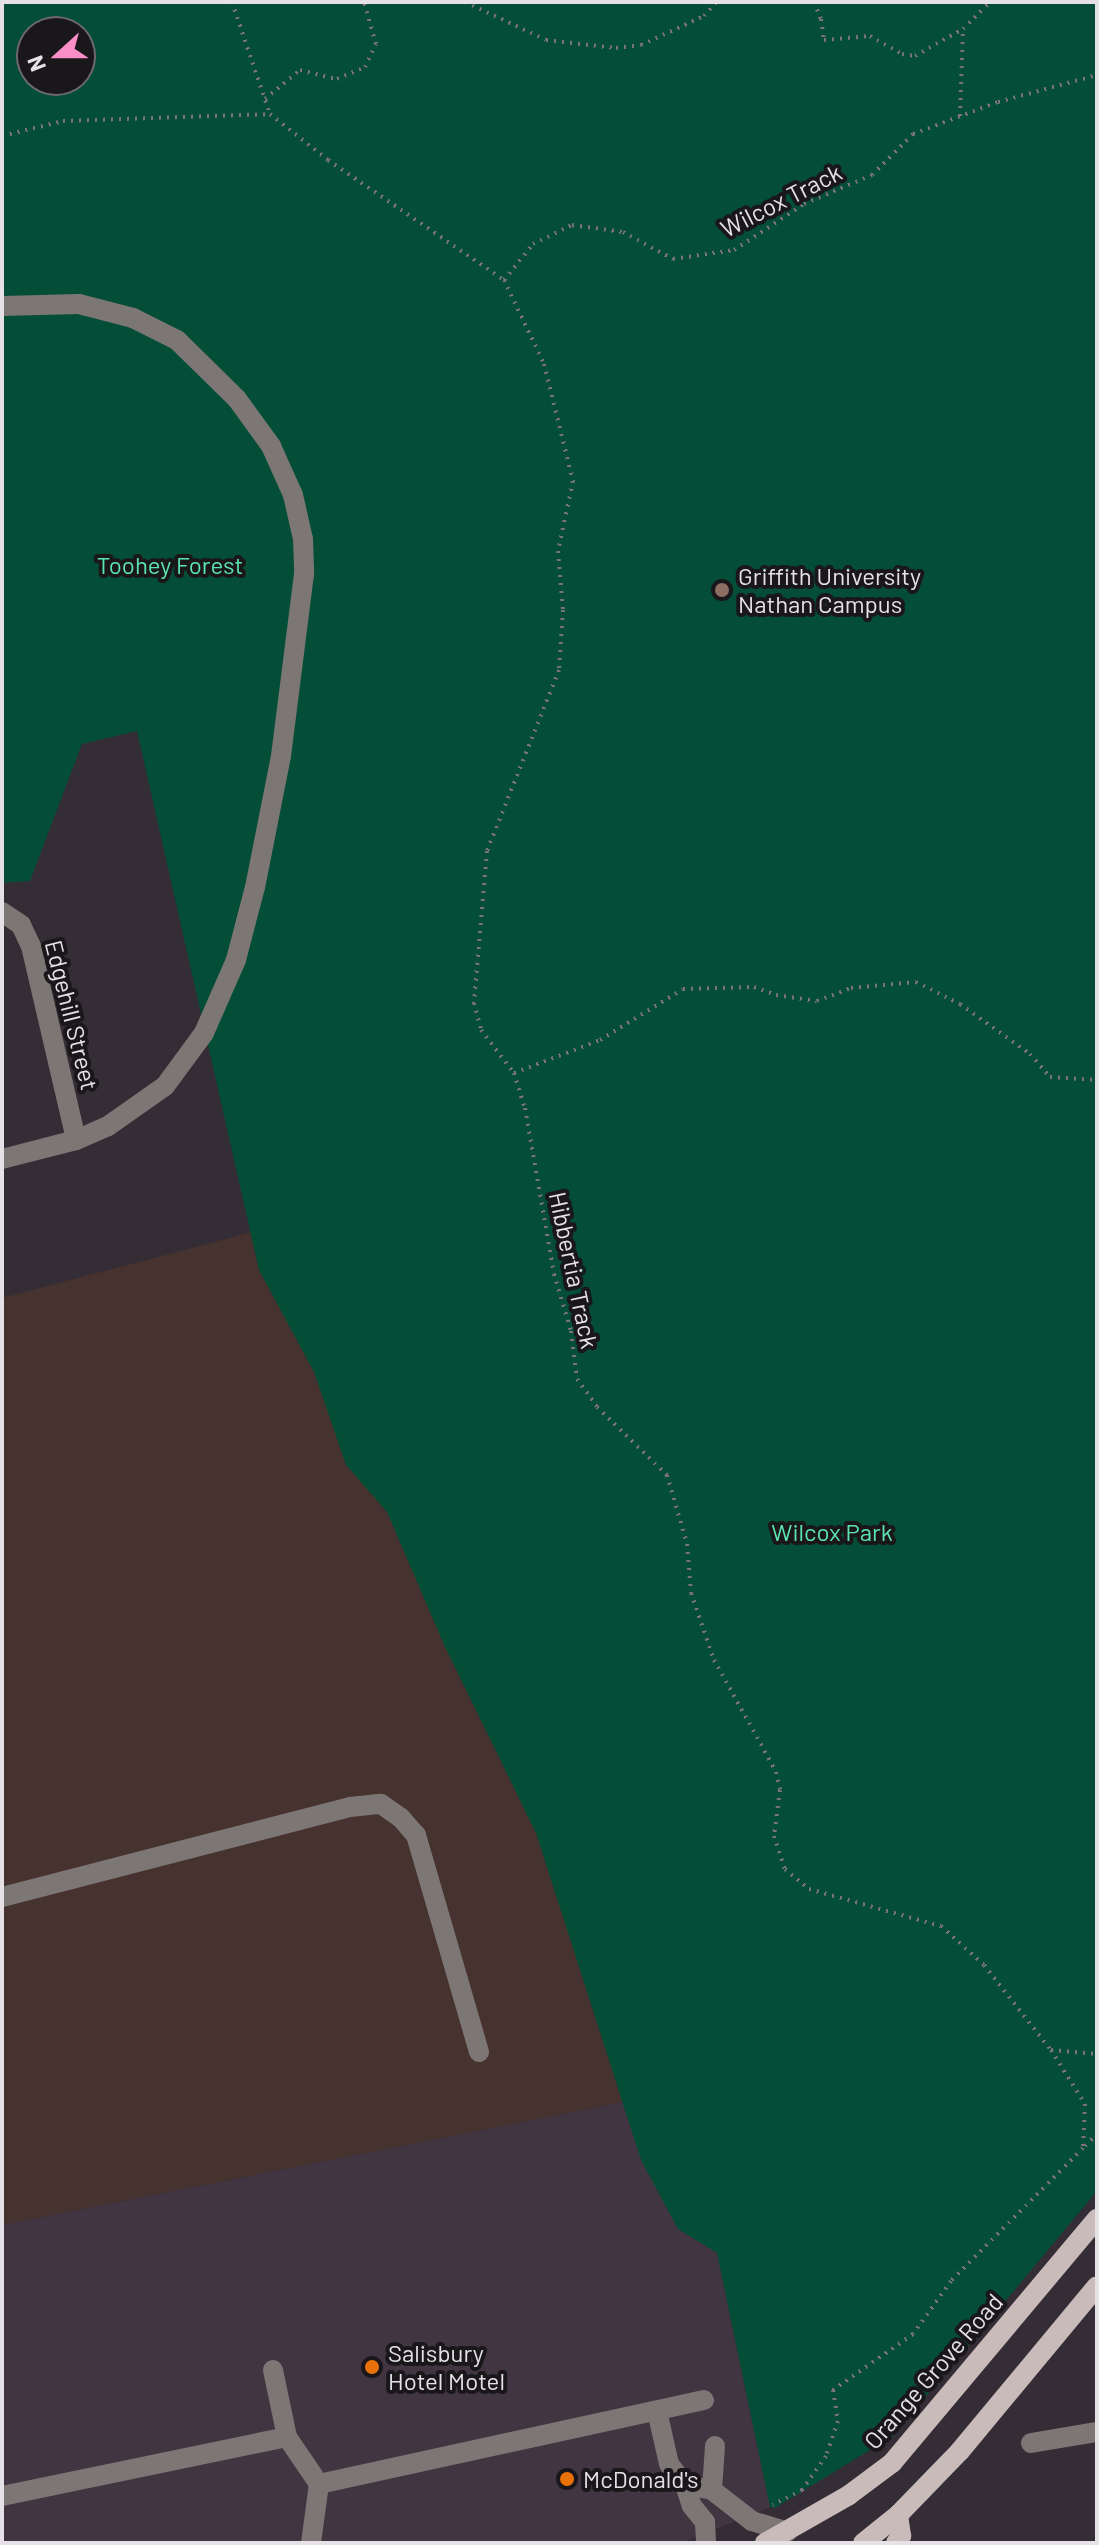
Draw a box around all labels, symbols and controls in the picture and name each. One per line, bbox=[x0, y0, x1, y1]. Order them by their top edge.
north arrow bbox=[16, 16, 96, 96]
text: N bbox=[21, 52, 50, 75]
street label: Wilcox Track bbox=[716, 157, 846, 243]
park label: Toohey Forest bbox=[97, 551, 243, 579]
place label: Griffith University Nathan Campus bbox=[738, 562, 921, 618]
marker: Griffith University Nathan Campus bbox=[713, 581, 731, 599]
street label: Edgehill Street bbox=[39, 937, 105, 1093]
street label: Hibbertia Track bbox=[543, 1189, 605, 1351]
park label: Wilcox Park bbox=[771, 1518, 893, 1546]
street label: Orange Grove Road bbox=[858, 2287, 1008, 2455]
place label: Salisbury Hotel Motel bbox=[388, 2339, 505, 2395]
marker: Salisbury Hotel Motel bbox=[363, 2358, 381, 2376]
place label: McDonald's bbox=[583, 2465, 698, 2493]
marker: McDonald's bbox=[558, 2470, 576, 2488]

